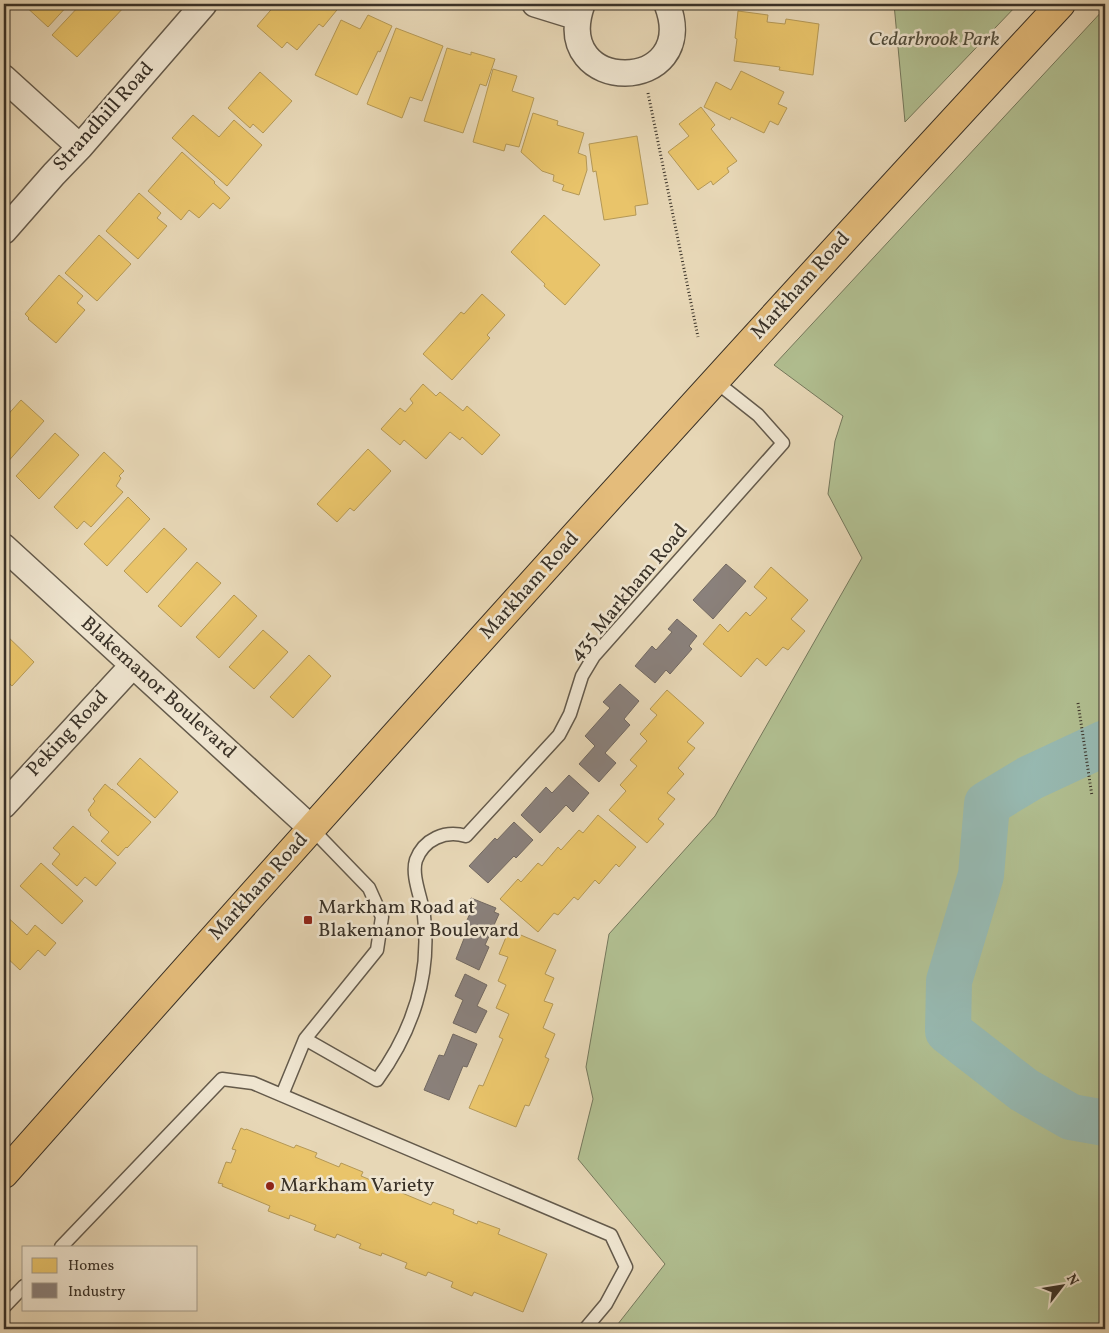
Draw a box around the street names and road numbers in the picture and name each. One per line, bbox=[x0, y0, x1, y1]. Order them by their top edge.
street label: Strandhill Road bbox=[47, 56, 161, 178]
street label: Markham Road bbox=[745, 226, 857, 346]
street label: 435 Markham Road bbox=[563, 518, 695, 668]
street label: Markham Road bbox=[474, 526, 586, 646]
street label: Blakemanor Boulevard bbox=[74, 610, 242, 766]
street label: Peking Road bbox=[21, 685, 115, 783]
street label: Markham Road bbox=[203, 827, 315, 947]

